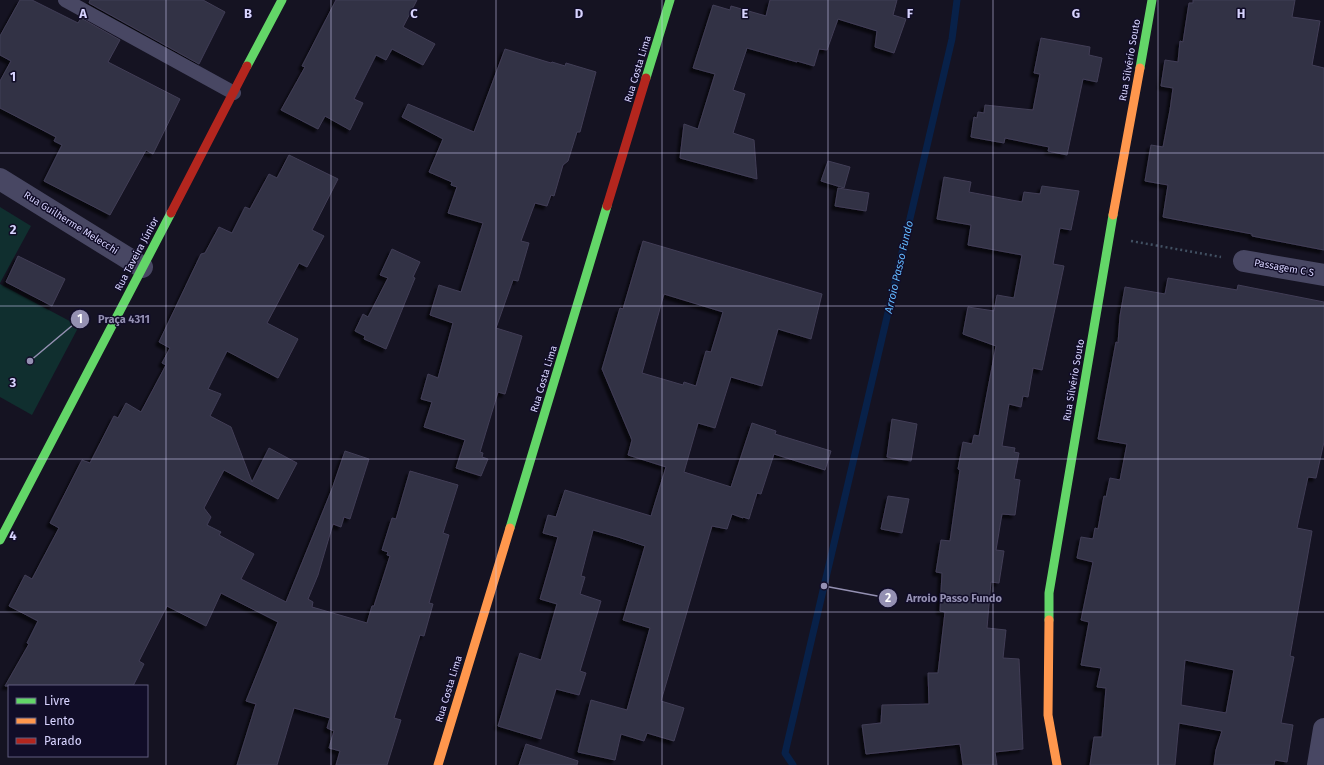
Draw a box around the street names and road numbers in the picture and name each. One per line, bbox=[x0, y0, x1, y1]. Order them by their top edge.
street label: Rua Silvério Souto bbox=[1117, 18, 1143, 102]
street label: Rua Costa Lima bbox=[622, 34, 654, 104]
street label: Rua Guilherme Melecchi bbox=[21, 189, 121, 257]
street label: Rua Taveira Júnior bbox=[112, 214, 162, 293]
street label: Passagem C S bbox=[1253, 257, 1315, 279]
street label: Rua Silvério Souto bbox=[1061, 338, 1087, 422]
street label: Rua Costa Lima bbox=[528, 344, 560, 414]
street label: Rua Costa Lima bbox=[433, 654, 465, 724]

